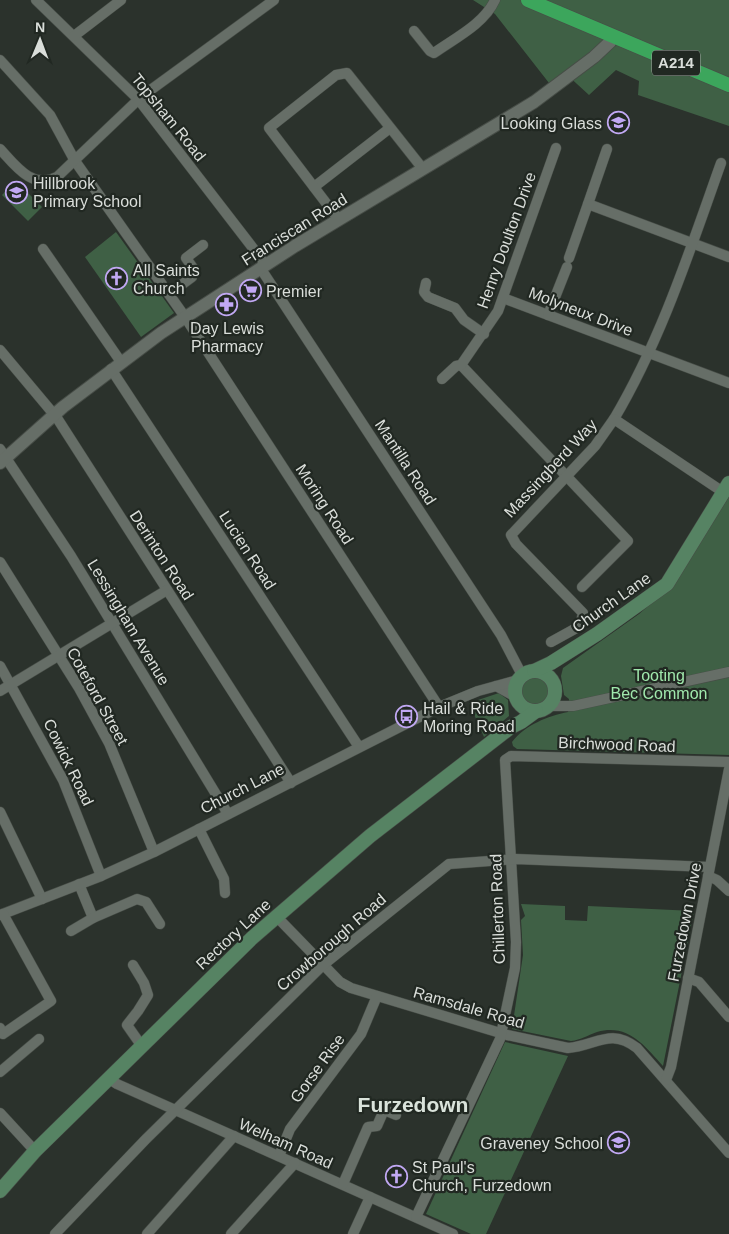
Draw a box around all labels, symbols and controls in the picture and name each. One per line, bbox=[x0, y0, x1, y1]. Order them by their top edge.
north arrow bbox=[15, 15, 65, 65]
text: N bbox=[35, 19, 45, 35]
road number: A214 bbox=[652, 50, 700, 76]
street label: Topsham Road bbox=[128, 70, 209, 164]
school or university icon: Looking Glass bbox=[606, 111, 630, 135]
place label: Looking Glass bbox=[501, 115, 602, 132]
street label: Henry Doulton Drive bbox=[474, 169, 539, 311]
place label: Hillbrook Primary School bbox=[33, 175, 141, 210]
school or university icon: Hillbrook Primary School bbox=[5, 180, 29, 204]
street label: Franciscan Road bbox=[238, 190, 350, 269]
place label: All Saints Church bbox=[133, 262, 200, 297]
church icon: All Saints Church bbox=[105, 267, 129, 291]
supermarket icon: Premier bbox=[238, 279, 262, 303]
place label: Premier bbox=[266, 283, 323, 300]
street label: Molyneux Drive bbox=[526, 284, 635, 339]
pharmacy icon: Day Lewis Pharmacy bbox=[215, 292, 239, 316]
place label: Day Lewis Pharmacy bbox=[190, 320, 264, 355]
street label: Massingberd Way bbox=[501, 416, 600, 521]
street label: Mantilla Road bbox=[372, 417, 439, 508]
street label: Moring Road bbox=[293, 461, 357, 547]
street label: Derinton Road bbox=[126, 507, 197, 603]
street label: Lucien Road bbox=[216, 508, 279, 593]
street label: Lessingham Avenue bbox=[84, 556, 173, 688]
street label: Church Lane bbox=[569, 569, 654, 636]
street label: Coteford Street bbox=[64, 645, 132, 748]
park label: Tooting Bec Common bbox=[611, 667, 707, 702]
place label: Hail & Ride Moring Road bbox=[423, 700, 515, 735]
bus stop icon: Hail & Ride Moring Road bbox=[395, 705, 419, 729]
street label: Cowick Road bbox=[40, 716, 97, 808]
street label: Birchwood Road bbox=[558, 734, 676, 755]
street label: Church Lane bbox=[198, 760, 287, 817]
street label: Chillerton Road bbox=[487, 854, 508, 964]
street label: Furzedown Drive bbox=[665, 861, 704, 983]
street label: Crowborough Road bbox=[273, 890, 389, 994]
street label: Rectory Lane bbox=[193, 896, 274, 973]
street label: Ramsdale Road bbox=[411, 983, 526, 1031]
street label: Gorse Rise bbox=[287, 1031, 348, 1106]
district label: Furzedown bbox=[358, 1093, 468, 1116]
street label: Welham Road bbox=[236, 1115, 335, 1172]
school or university icon: Graveney School bbox=[607, 1131, 631, 1155]
place label: Graveney School bbox=[480, 1135, 603, 1152]
place label: St Paul's Church, Furzedown bbox=[412, 1159, 552, 1194]
church icon: St Paul's Church, Furzedown bbox=[384, 1164, 408, 1188]

